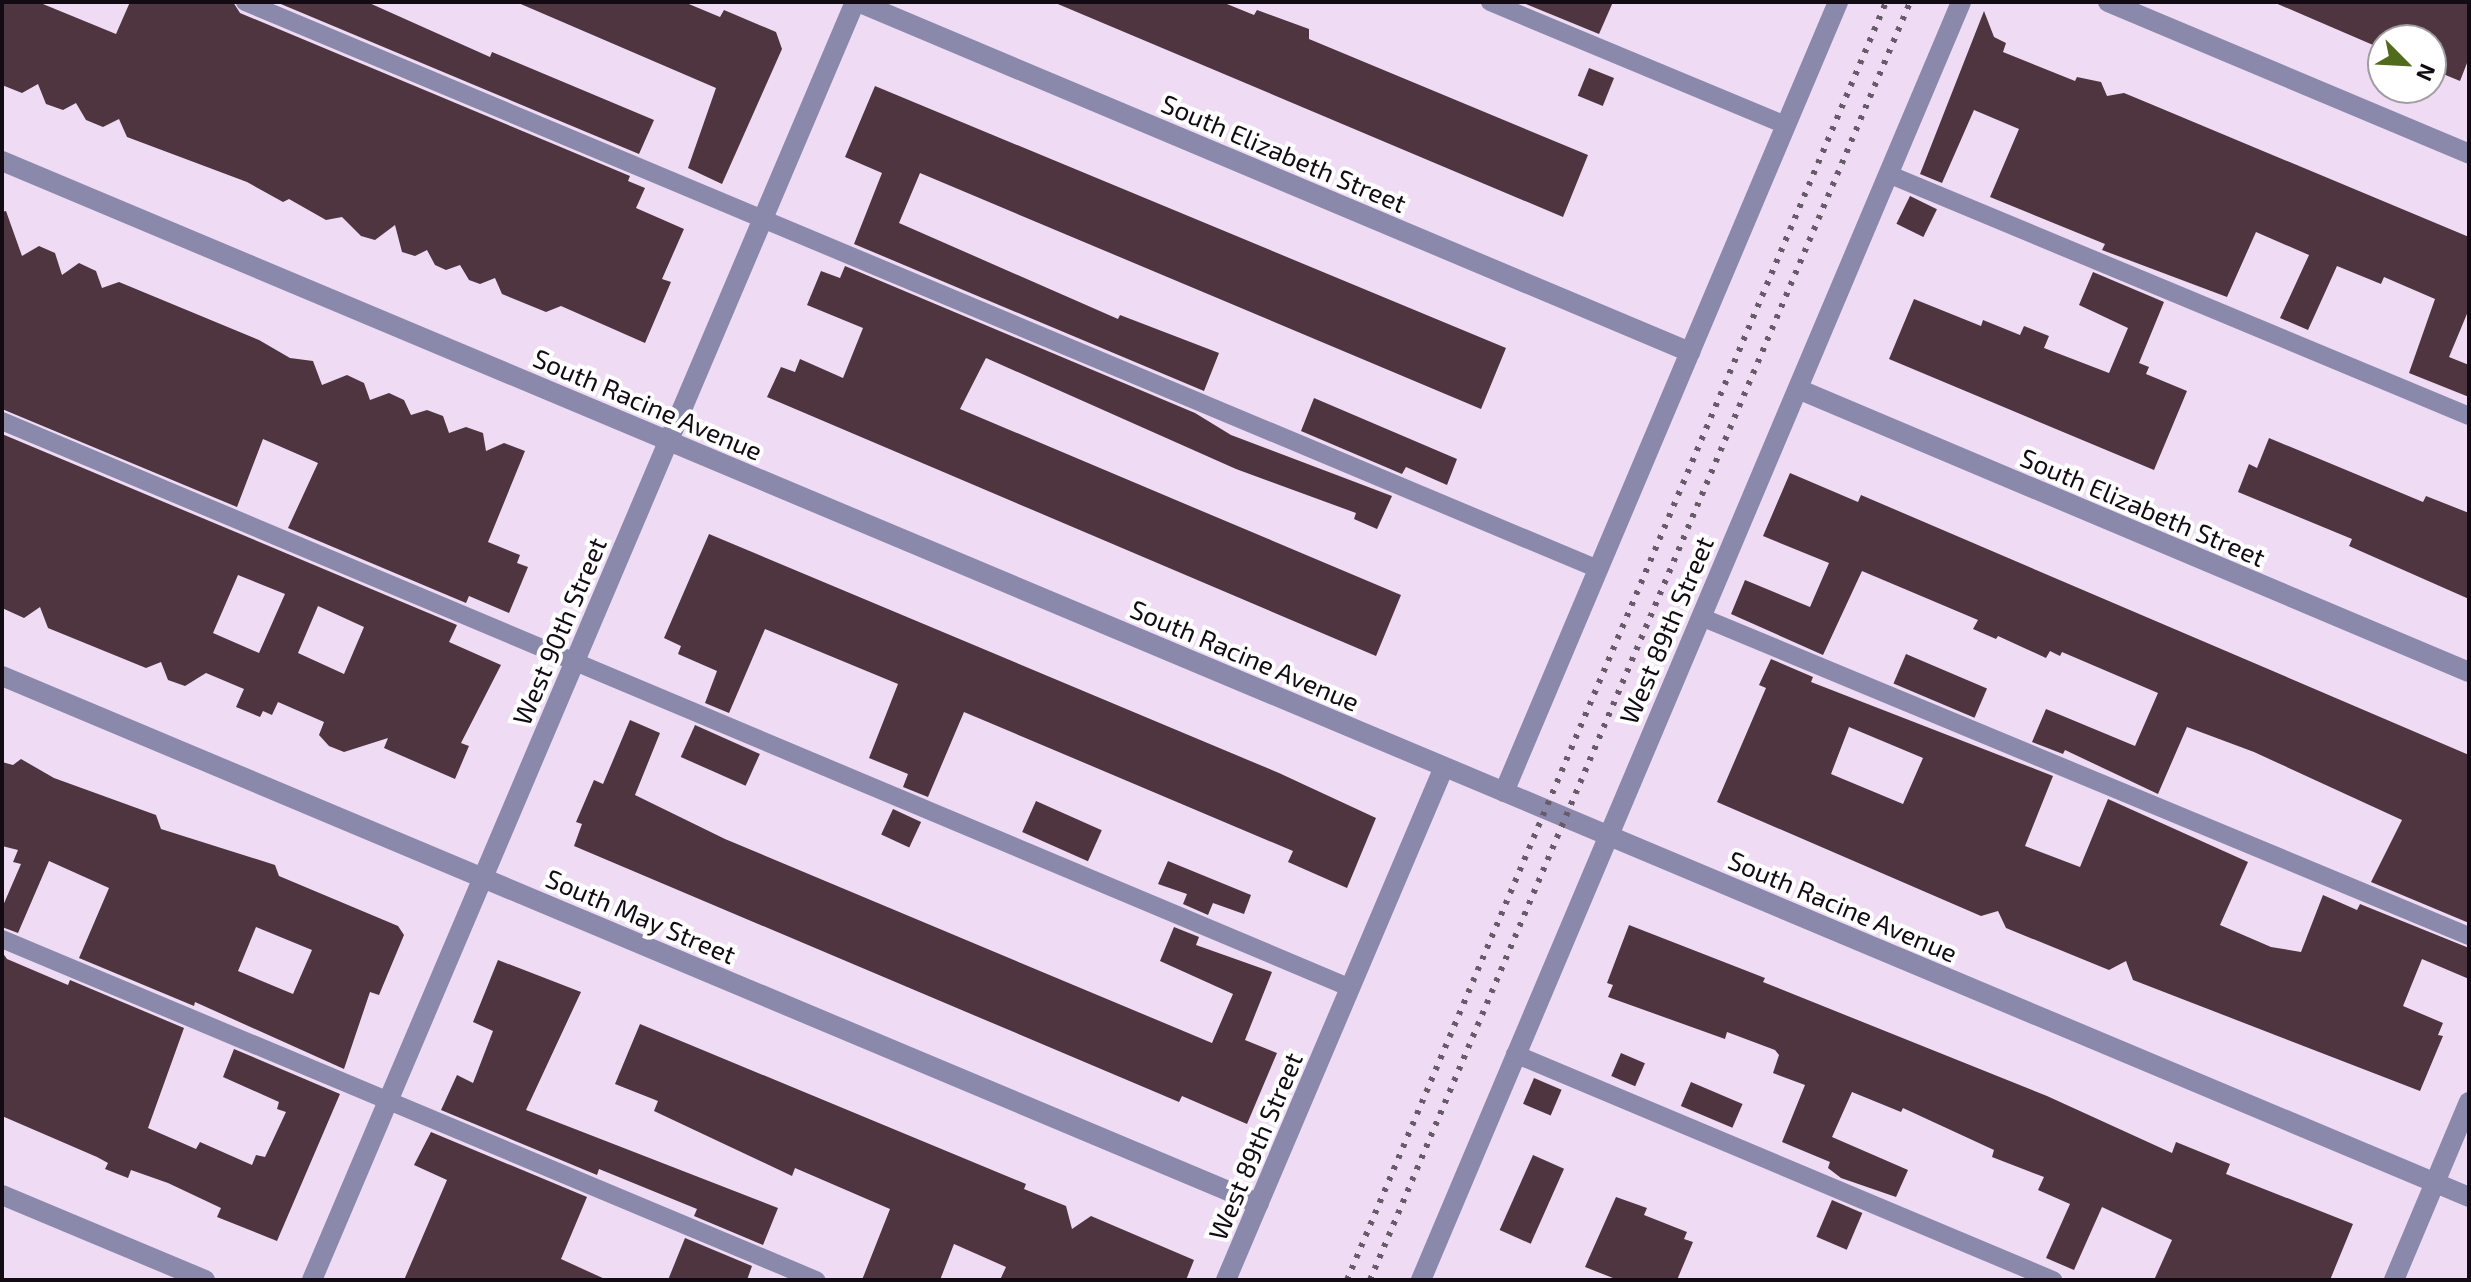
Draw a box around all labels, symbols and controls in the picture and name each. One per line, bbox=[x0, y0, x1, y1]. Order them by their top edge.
north arrow bbox=[2367, 24, 2447, 104]
text: N bbox=[2412, 60, 2442, 85]
street label: South Elizabeth Street bbox=[1157, 87, 1411, 219]
street label: South Racine Avenue bbox=[528, 341, 768, 467]
street label: South Elizabeth Street bbox=[2016, 441, 2270, 573]
street label: West 89th Street bbox=[1612, 531, 1720, 729]
street label: West 90th Street bbox=[505, 533, 613, 729]
street label: South Racine Avenue bbox=[1125, 592, 1365, 718]
street label: South Racine Avenue bbox=[1723, 843, 1963, 969]
street label: South May Street bbox=[541, 862, 741, 970]
street label: West 89th Street bbox=[1201, 1047, 1309, 1245]

